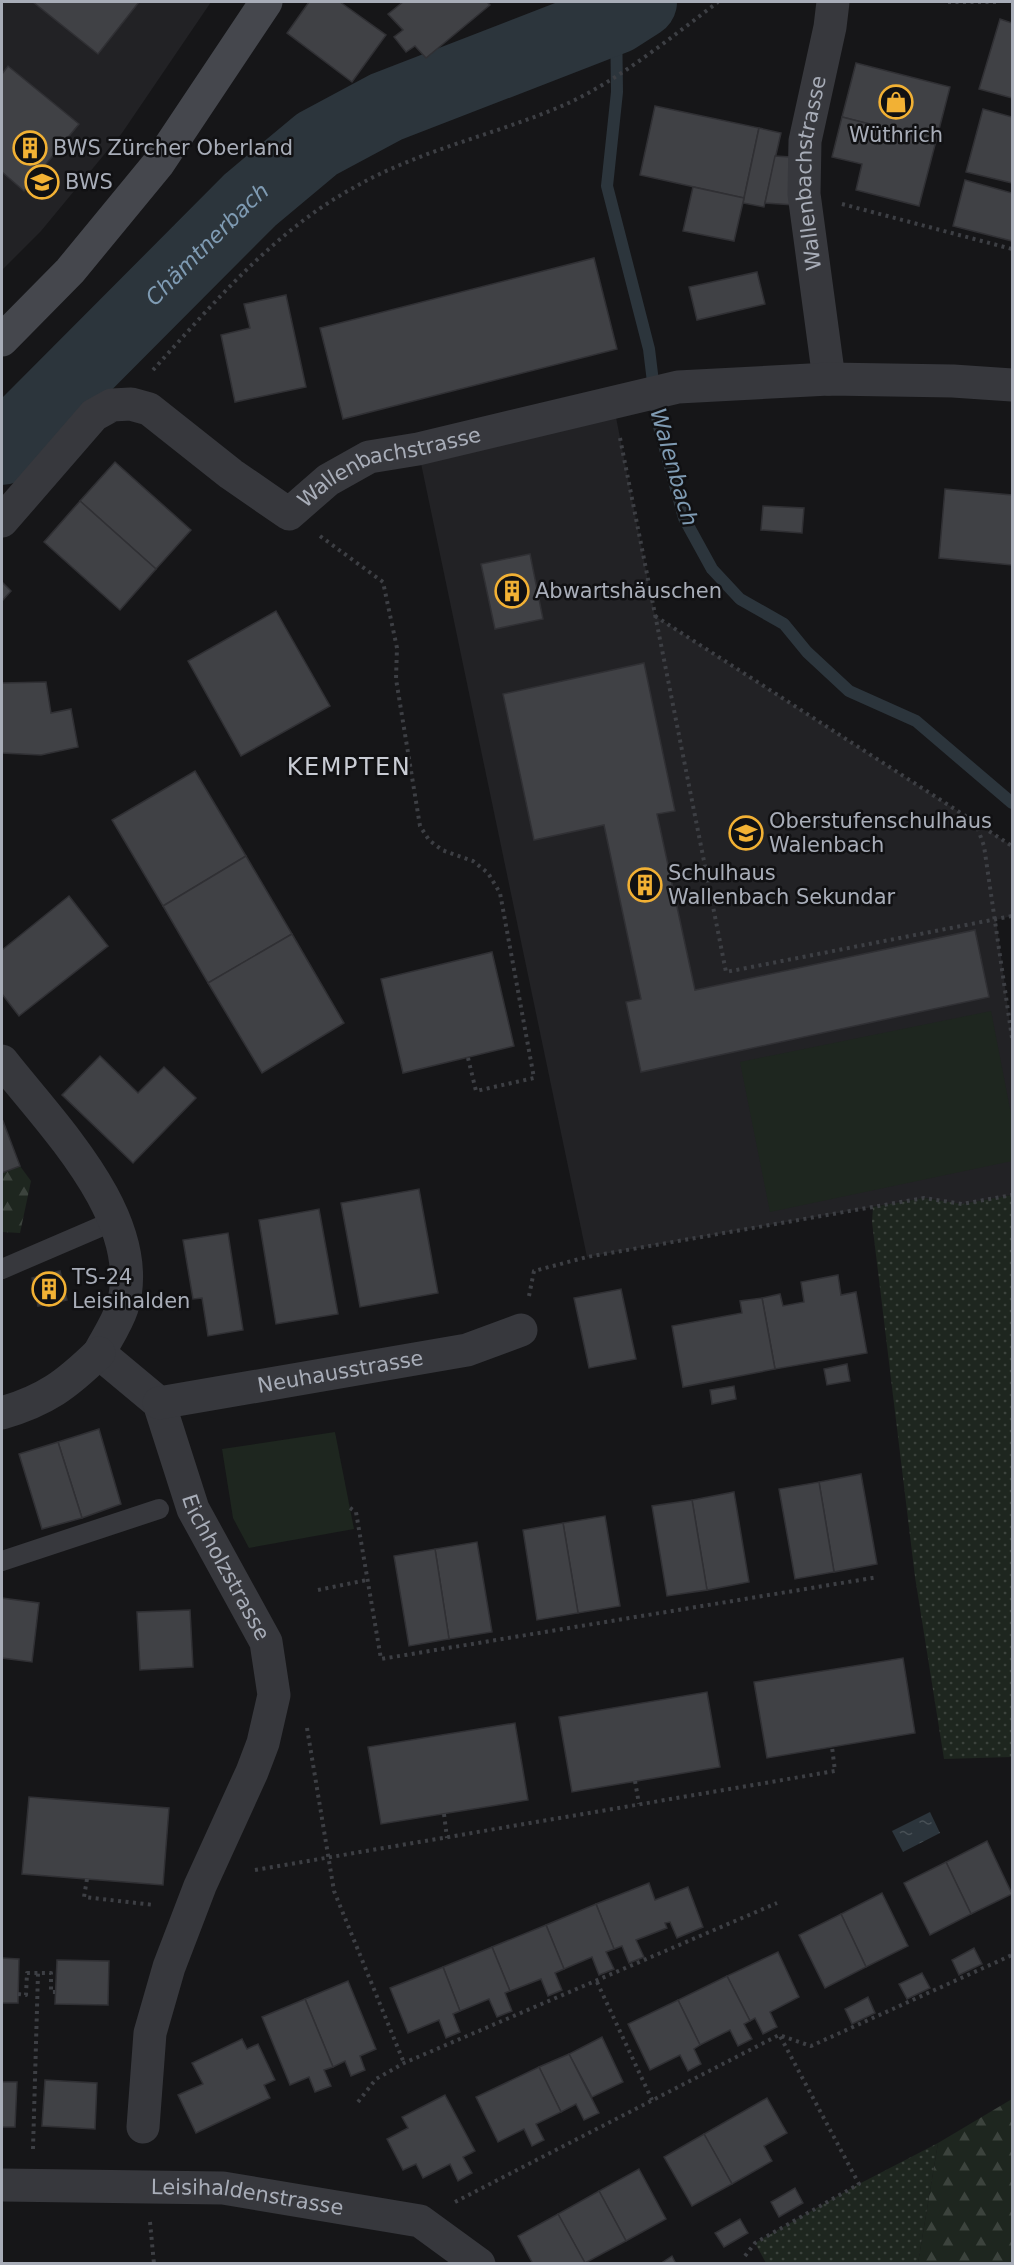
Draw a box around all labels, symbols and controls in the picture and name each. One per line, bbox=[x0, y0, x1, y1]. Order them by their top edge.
street label: Wallenbachstrasse bbox=[791, 73, 831, 272]
shop icon: Wüthrich bbox=[878, 84, 914, 120]
place label: Wüthrich bbox=[849, 123, 943, 147]
building icon: BWS Zürcher Oberland bbox=[12, 130, 48, 166]
place label: BWS Zürcher Oberland bbox=[53, 136, 293, 160]
school or university icon: BWS bbox=[24, 164, 60, 200]
place label: BWS bbox=[65, 170, 113, 194]
water label: Chämtnerbach bbox=[140, 178, 273, 310]
water label: Walenbach bbox=[645, 405, 703, 529]
street label: Wallenbachstrasse bbox=[293, 422, 483, 513]
building icon: Abwartshäuschen bbox=[494, 573, 530, 609]
place label: Abwartshäuschen bbox=[535, 579, 722, 603]
district label: KEMPTEN bbox=[287, 753, 411, 781]
place label: Oberstufenschulhaus Walenbach bbox=[769, 809, 992, 857]
school or university icon: Oberstufenschulhaus Walenbach bbox=[728, 815, 764, 851]
place label: Schulhaus Wallenbach Sekundar bbox=[668, 861, 896, 909]
building icon: Schulhaus Wallenbach Sekundar bbox=[627, 867, 663, 903]
place label: TS-24 Leisihalden bbox=[71, 1265, 190, 1313]
building icon: TS-24 Leisihalden bbox=[31, 1271, 67, 1307]
street label: Neuhausstrasse bbox=[256, 1346, 425, 1398]
street label: Eichholzstrasse bbox=[177, 1491, 275, 1644]
street label: Leisihaldenstrasse bbox=[151, 2175, 345, 2220]

